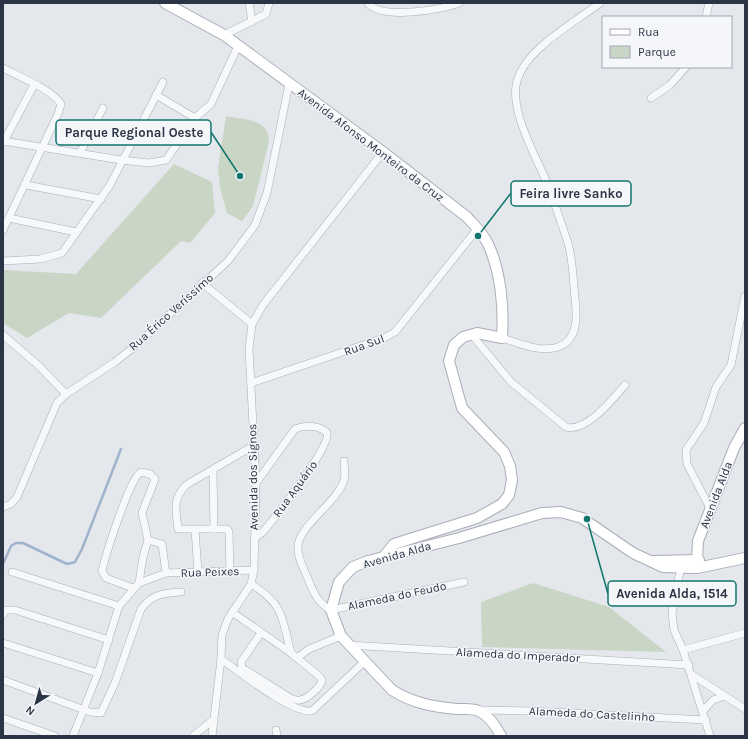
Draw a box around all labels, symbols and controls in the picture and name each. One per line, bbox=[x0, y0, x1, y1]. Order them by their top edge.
legend bbox=[602, 16, 732, 68]
text: Rua bbox=[638, 25, 659, 39]
text: Parque bbox=[638, 45, 676, 59]
street label: Avenida Afonso Monteiro da Cruz bbox=[295, 85, 447, 205]
callout: Parque Regional Oeste bbox=[56, 120, 211, 145]
text: Parque Regional Oeste bbox=[65, 125, 203, 141]
callout: Feira livre Sanko bbox=[511, 181, 631, 206]
text: Feira livre Sanko bbox=[519, 186, 623, 201]
street label: Rua Érico Veríssimo bbox=[125, 270, 216, 354]
street label: Rua Sul bbox=[342, 331, 386, 359]
street label: Avenida dos Signos bbox=[245, 424, 261, 530]
street label: Rua Aquário bbox=[270, 458, 320, 520]
street label: Avenida Alda bbox=[697, 460, 735, 530]
street label: Avenida Alda bbox=[361, 539, 433, 571]
street label: Rua Peixes bbox=[180, 564, 240, 580]
street label: Alameda do Feudo bbox=[346, 579, 448, 613]
callout: Avenida Alda, 1514 bbox=[608, 581, 736, 606]
text: Avenida Alda, 1514 bbox=[616, 586, 728, 601]
street label: Alameda do Imperador bbox=[456, 645, 581, 665]
north arrow bbox=[16, 683, 56, 723]
text: N bbox=[23, 703, 37, 718]
street label: Alameda do Castelinho bbox=[529, 704, 655, 724]

